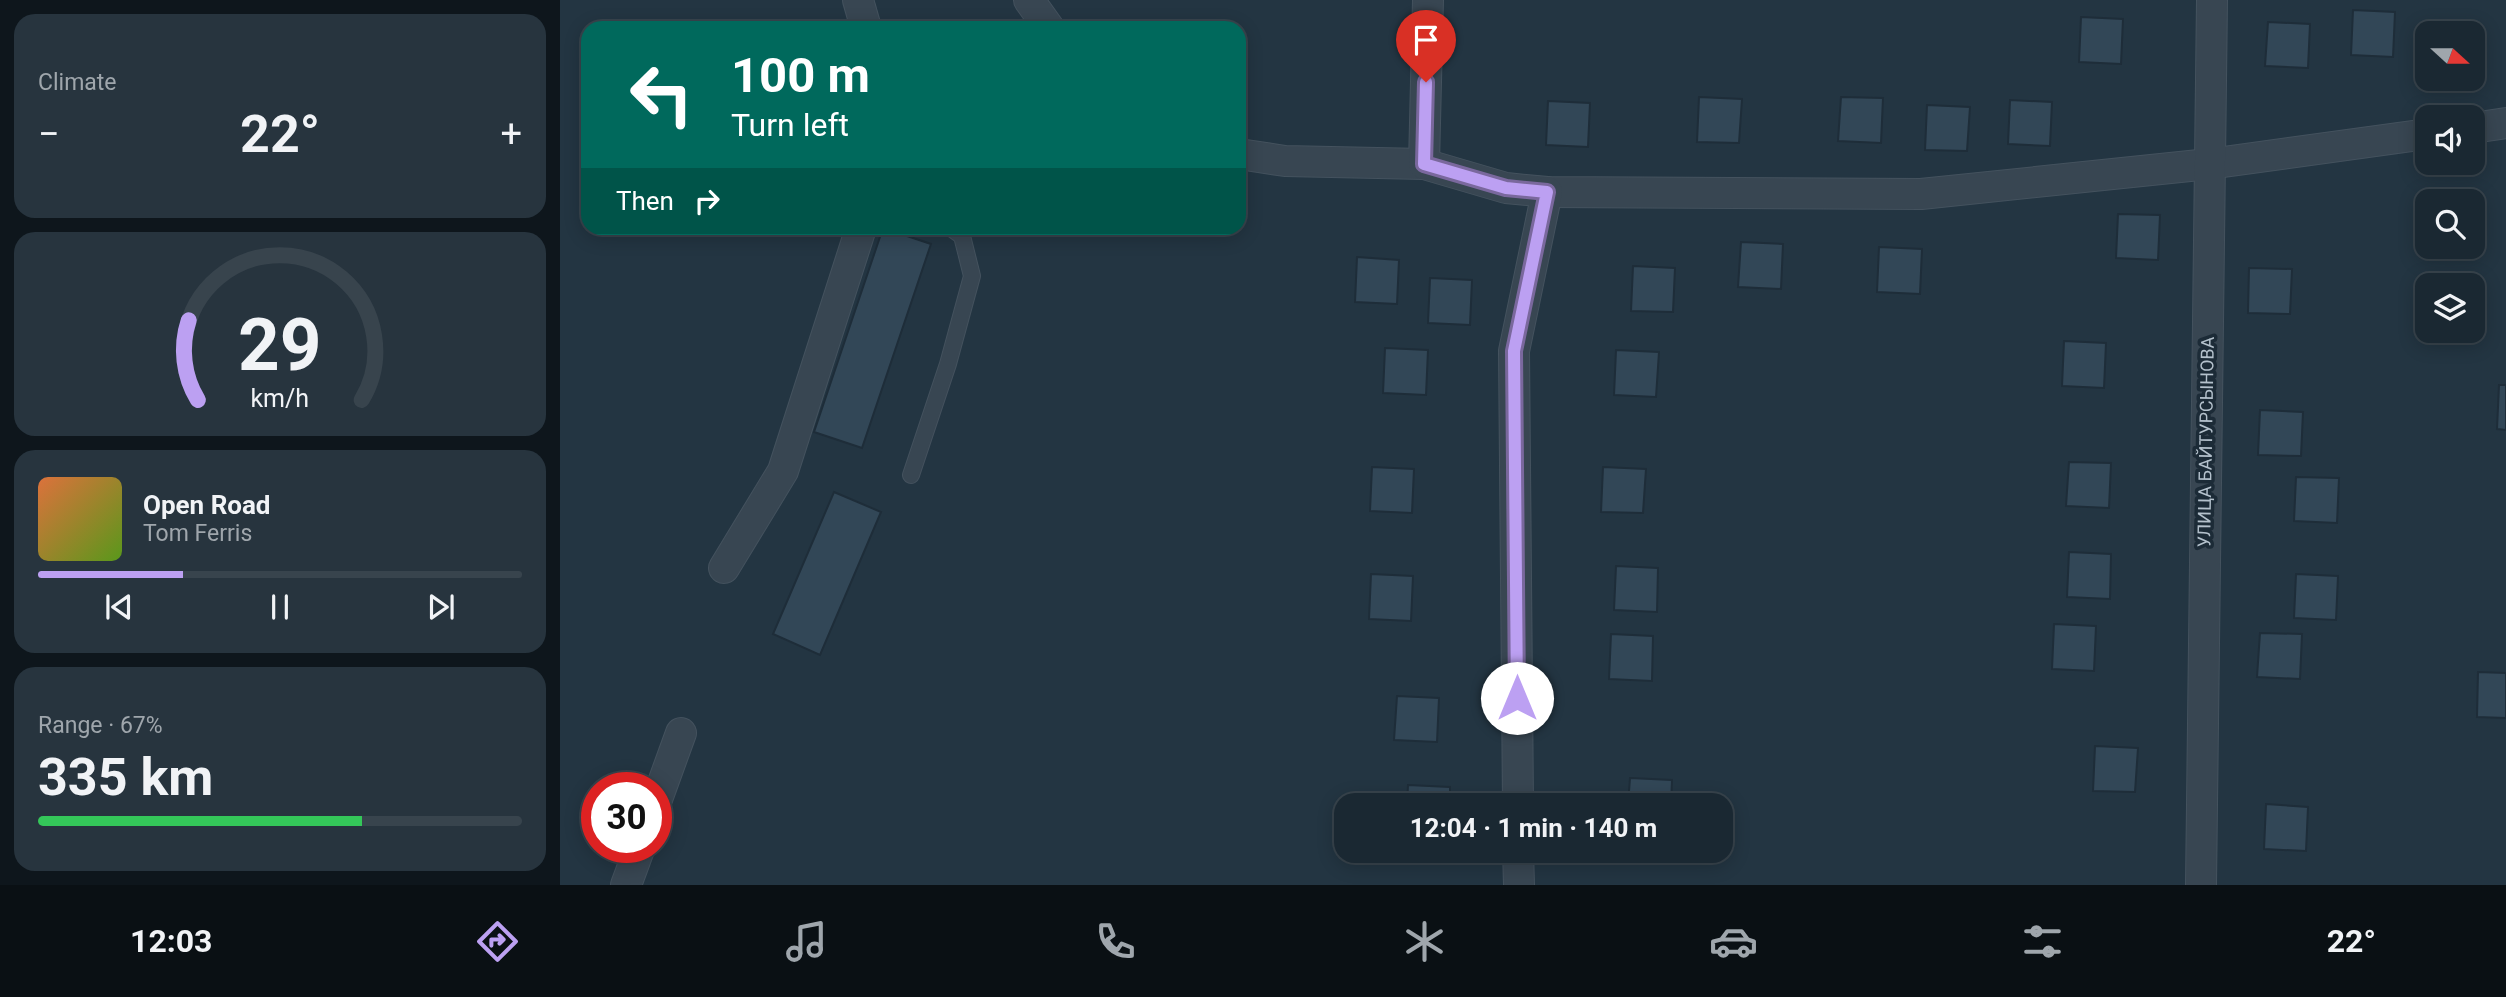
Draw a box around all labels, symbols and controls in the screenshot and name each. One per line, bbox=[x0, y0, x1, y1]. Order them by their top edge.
pin bbox=[1396, 10, 1456, 82]
icon: arrive bbox=[1407, 21, 1445, 59]
north arrow bbox=[2415, 21, 2485, 91]
map controls bbox=[2415, 21, 2485, 343]
text: 100 m bbox=[731, 47, 870, 104]
icon: left bbox=[616, 49, 707, 140]
text: Climate bbox=[38, 69, 117, 96]
text: 22° bbox=[240, 104, 320, 165]
button: sound bbox=[2415, 105, 2485, 175]
text: Turn left bbox=[731, 106, 849, 144]
text: − bbox=[38, 112, 60, 156]
text: + bbox=[500, 112, 522, 156]
icon: right bbox=[688, 182, 726, 220]
text: Then bbox=[616, 186, 674, 216]
button: search bbox=[2415, 189, 2485, 259]
button: layers bbox=[2415, 273, 2485, 343]
text: 29 bbox=[238, 302, 322, 388]
street label: УЛИЦА БАЙТУРСЫНОВА bbox=[2193, 336, 2218, 548]
text: km/h bbox=[251, 383, 309, 412]
text: Open Road bbox=[143, 490, 271, 520]
text: Tom Ferris bbox=[143, 520, 252, 547]
icon: previous bbox=[100, 588, 138, 626]
icon: pause bbox=[261, 588, 299, 626]
icon: next bbox=[422, 588, 460, 626]
position arrow bbox=[1480, 661, 1554, 735]
text: Range · 67% bbox=[38, 712, 163, 739]
text: 335 km bbox=[38, 747, 213, 808]
speed limit sign: 30 bbox=[581, 772, 672, 863]
text: 12:04 · 1 min · 140 m bbox=[1410, 813, 1657, 843]
icon: directions bbox=[473, 917, 522, 966]
icon: music bbox=[782, 917, 831, 966]
icon: phone bbox=[1091, 917, 1140, 966]
icon: climate bbox=[1400, 917, 1449, 966]
icon: car bbox=[1709, 917, 1758, 966]
icon: filters bbox=[2018, 917, 2067, 966]
text: 12:03 bbox=[130, 922, 212, 960]
text: 22° bbox=[2327, 922, 2376, 960]

